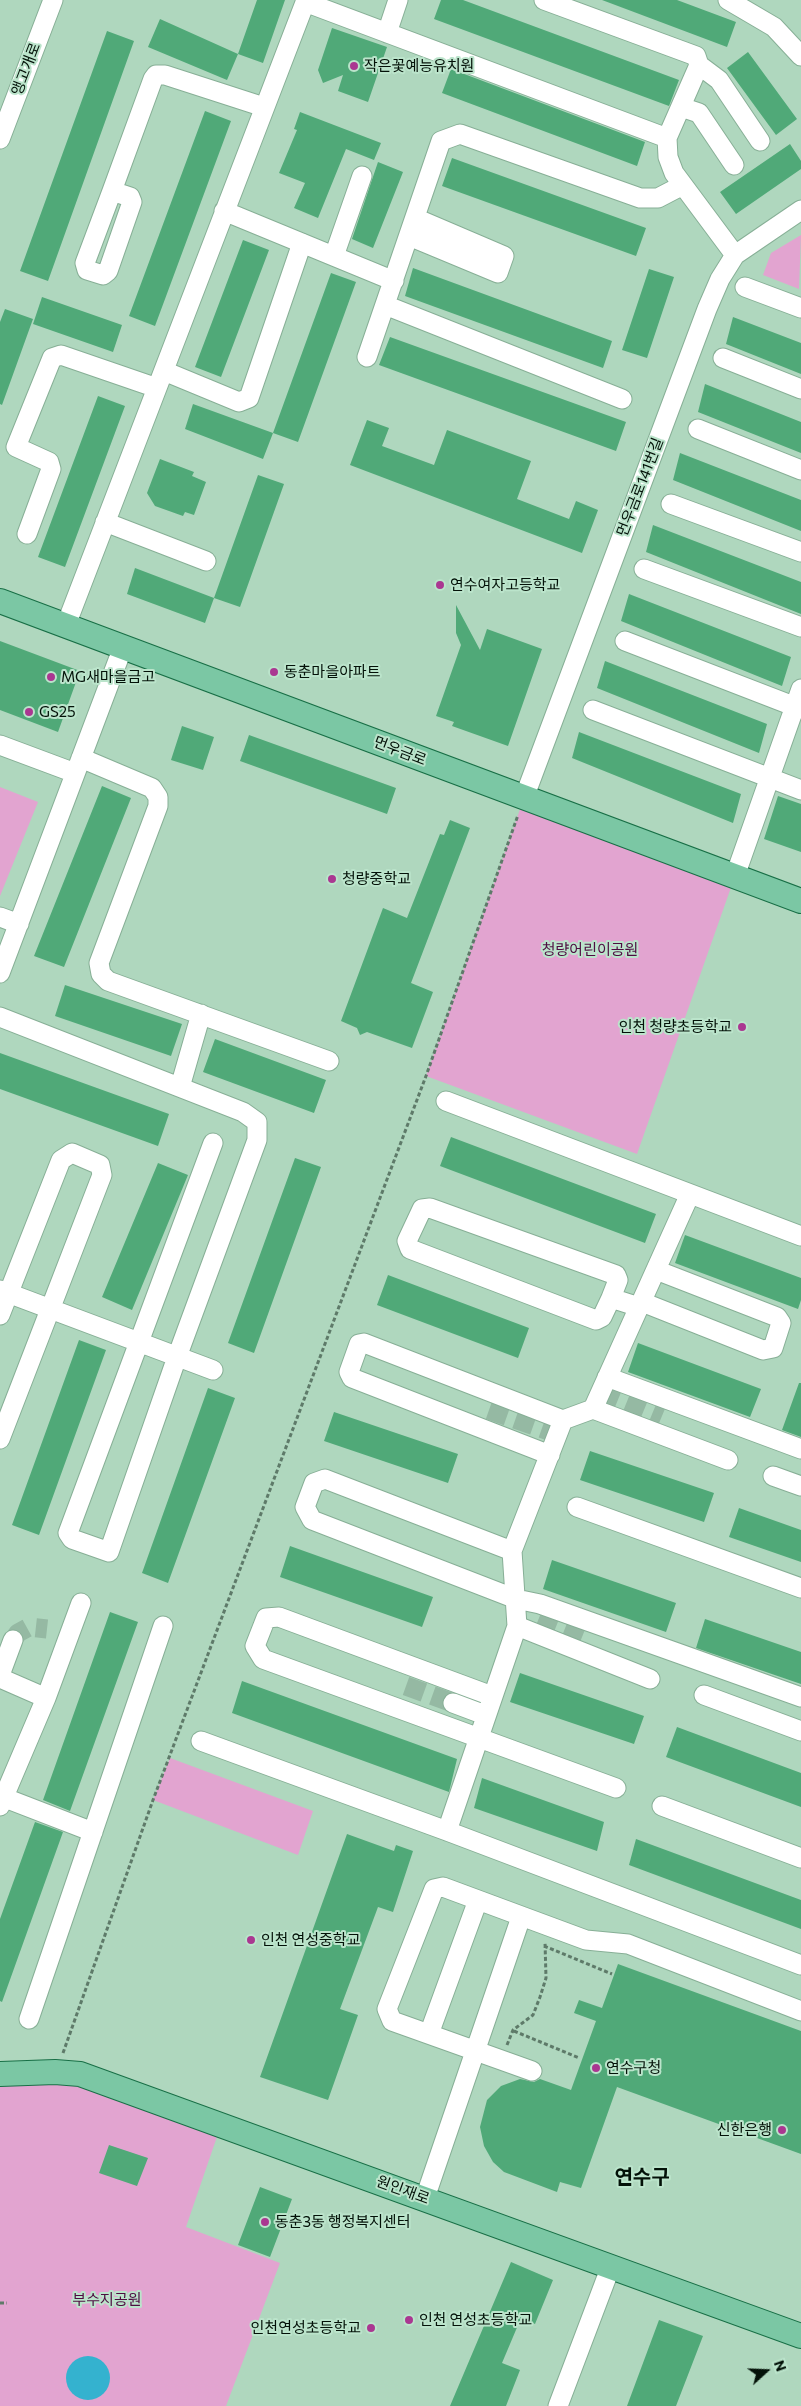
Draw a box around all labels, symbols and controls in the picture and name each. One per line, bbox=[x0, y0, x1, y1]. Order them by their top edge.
street label: 앵고개로 bbox=[8, 40, 44, 98]
place label: 작은꽃예능유치원 bbox=[364, 57, 474, 75]
marker: 작은꽃예능유치원 bbox=[348, 60, 360, 72]
street label: 먼우금로141번길 bbox=[613, 435, 667, 539]
place label: 연수여자고등학교 bbox=[450, 576, 560, 594]
marker: 연수여자고등학교 bbox=[434, 579, 446, 591]
place label: 동춘마을아파트 bbox=[284, 663, 381, 681]
marker: 동춘마을아파트 bbox=[268, 666, 280, 678]
place label: MG새마을금고 bbox=[61, 668, 155, 686]
marker: MG새마을금고 bbox=[45, 671, 57, 683]
place label: GS25 bbox=[39, 703, 76, 721]
marker: GS25 bbox=[23, 706, 35, 718]
street label: 먼우금로 bbox=[371, 733, 429, 769]
place label: 청량중학교 bbox=[342, 870, 411, 888]
marker: 청량중학교 bbox=[326, 873, 338, 885]
park label: 청량어린이공원 bbox=[542, 941, 638, 959]
place label: 인천 청량초등학교 bbox=[619, 1018, 732, 1036]
marker: 인천 청량초등학교 bbox=[736, 1021, 748, 1033]
place label: 인천 연성중학교 bbox=[261, 1931, 360, 1949]
marker: 인천 연성중학교 bbox=[245, 1934, 257, 1946]
place label: 연수구청 bbox=[606, 2059, 661, 2077]
marker: 연수구청 bbox=[590, 2062, 602, 2074]
place label: 신한은행 bbox=[717, 2121, 772, 2139]
marker: 신한은행 bbox=[776, 2124, 788, 2136]
district label: 연수구 bbox=[614, 2165, 670, 2189]
street label: 원인재로 bbox=[374, 2172, 432, 2208]
place label: 동춘3동 행정복지센터 bbox=[275, 2213, 411, 2231]
marker: 동춘3동 행정복지센터 bbox=[259, 2216, 271, 2228]
park label: 부수지공원 bbox=[73, 2291, 141, 2309]
place label: 인천 연성초등학교 bbox=[419, 2311, 532, 2329]
marker: 인천 연성초등학교 bbox=[403, 2314, 415, 2326]
place label: 인천연성초등학교 bbox=[251, 2319, 361, 2337]
marker: 인천연성초등학교 bbox=[365, 2322, 377, 2334]
north arrow bbox=[741, 2346, 791, 2396]
text: N bbox=[771, 2358, 790, 2374]

